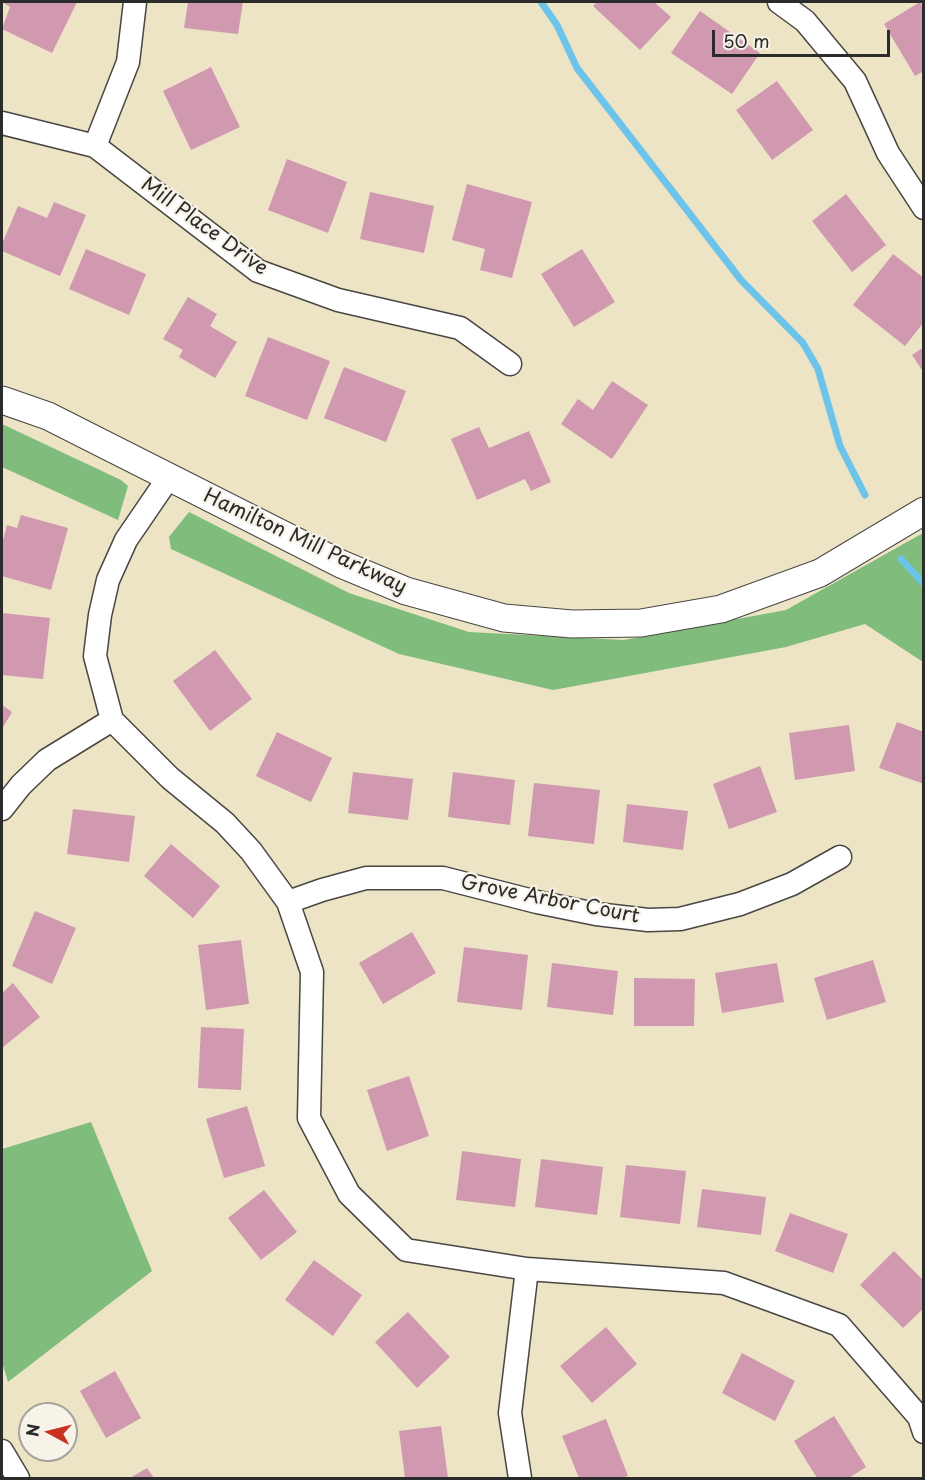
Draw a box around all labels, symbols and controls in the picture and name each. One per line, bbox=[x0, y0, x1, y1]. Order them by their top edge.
scale bar bbox=[715, 18, 894, 56]
text: 50 m bbox=[723, 27, 770, 54]
street label: Mill Place Drive bbox=[136, 173, 272, 281]
street label: Hamilton Mill Parkway bbox=[200, 484, 410, 600]
street label: Grove Arbor Court bbox=[459, 871, 641, 929]
north arrow bbox=[18, 1402, 78, 1462]
text: N bbox=[19, 1422, 45, 1438]

